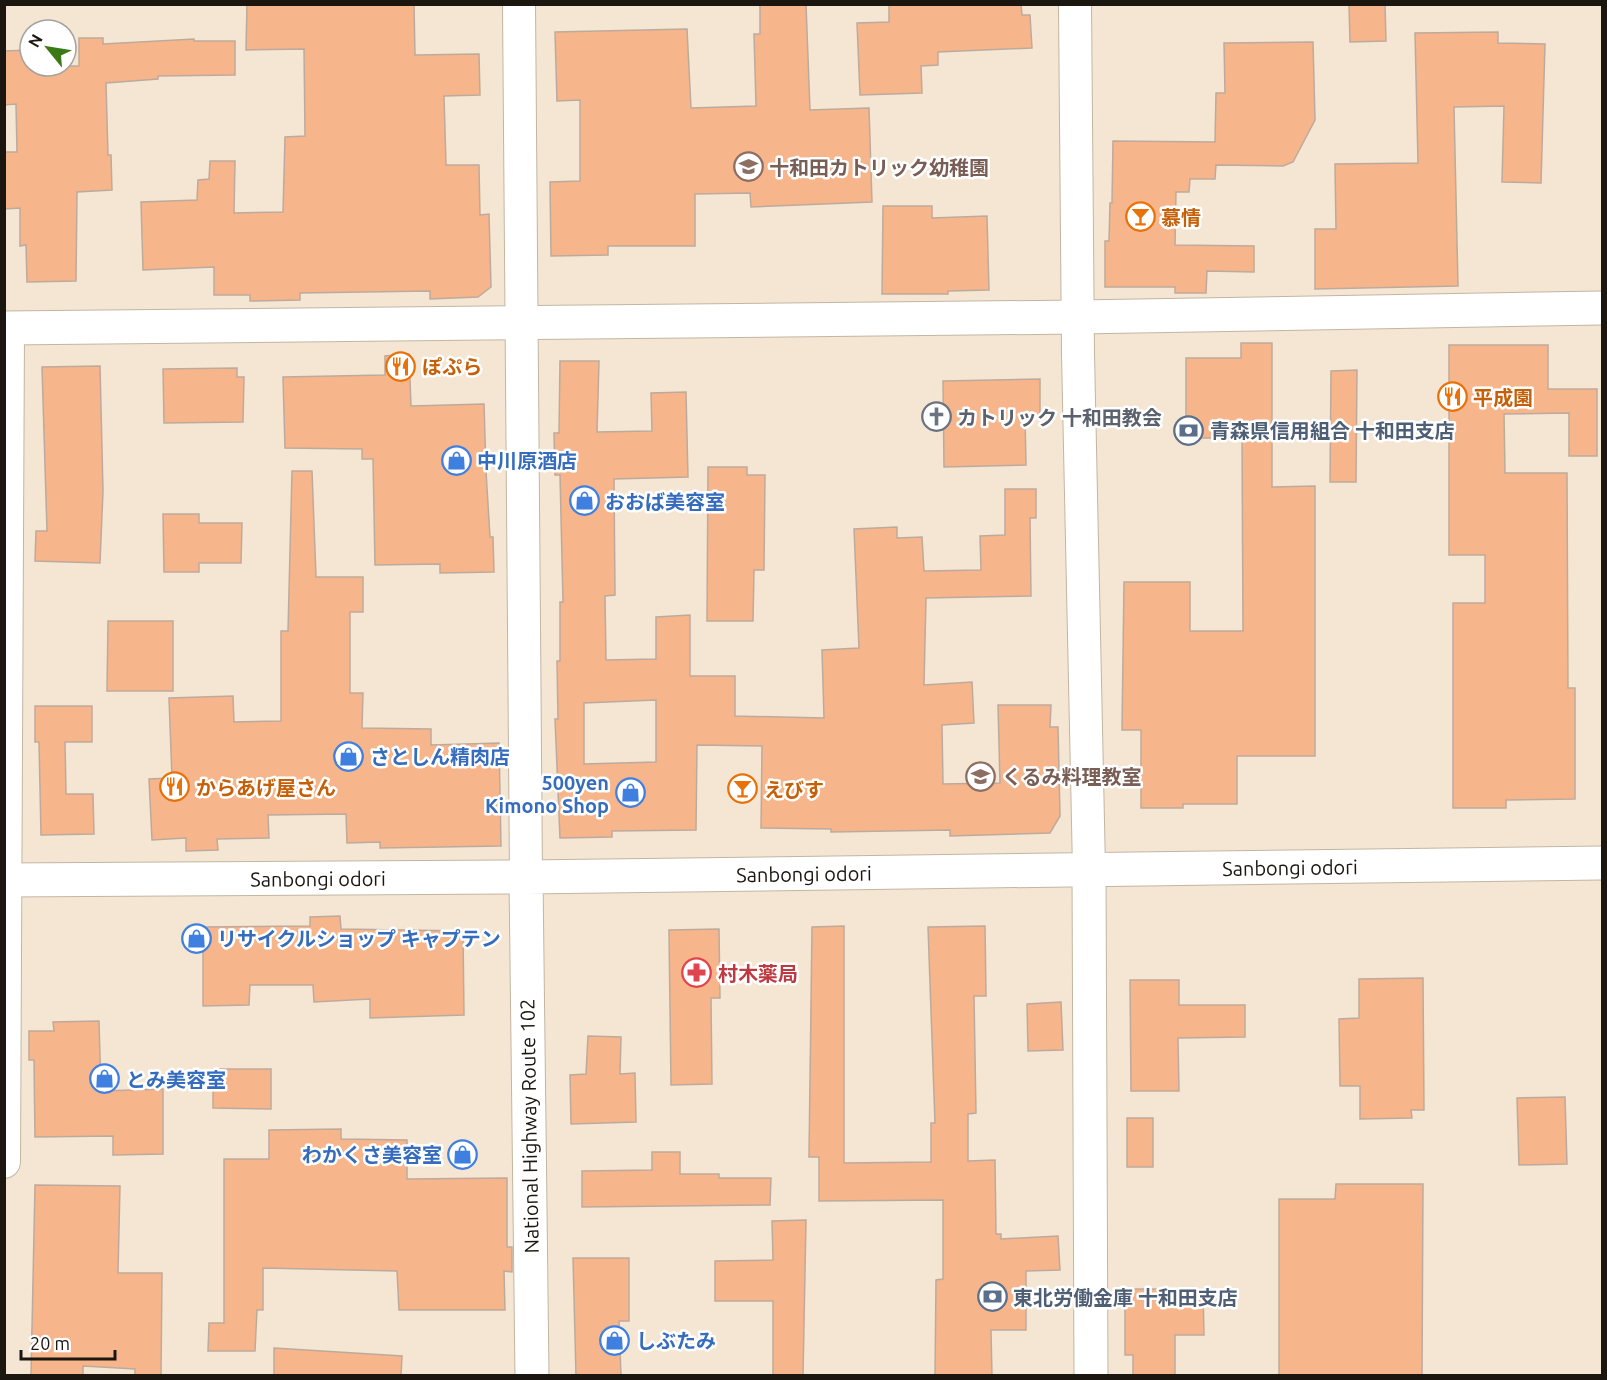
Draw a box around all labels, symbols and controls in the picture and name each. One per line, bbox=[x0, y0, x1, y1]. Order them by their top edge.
north arrow bbox=[18, 18, 78, 78]
text: N bbox=[24, 31, 46, 50]
school or university icon: 十和田カトリック幼稚園 bbox=[732, 151, 764, 183]
place label: 十和田カトリック幼稚園 bbox=[769, 156, 989, 179]
bar icon: 慕情 bbox=[1124, 201, 1156, 233]
place label: 慕情 bbox=[1161, 206, 1201, 229]
restaurant icon: ぽぷら bbox=[385, 350, 417, 382]
place label: ぽぷら bbox=[422, 355, 482, 378]
restaurant icon: 平成園 bbox=[1436, 381, 1468, 413]
place label: 平成園 bbox=[1473, 386, 1533, 409]
church icon: カトリック 十和田教会 bbox=[920, 401, 952, 433]
place label: カトリック 十和田教会 bbox=[957, 406, 1162, 429]
bank icon: 青森県信用組合 十和田支店 bbox=[1173, 414, 1205, 446]
place label: 青森県信用組合 十和田支店 bbox=[1210, 419, 1455, 442]
shop icon: 中川原酒店 bbox=[440, 444, 472, 476]
place label: 中川原酒店 bbox=[477, 449, 577, 472]
shop icon: おおば美容室 bbox=[568, 485, 600, 517]
place label: おおば美容室 bbox=[605, 490, 725, 513]
shop icon: さとしん精肉店 bbox=[333, 740, 365, 772]
place label: さとしん精肉店 bbox=[370, 745, 510, 768]
school or university icon: くるみ料理教室 bbox=[965, 760, 997, 792]
place label: くるみ料理教室 bbox=[1002, 765, 1142, 788]
restaurant icon: からあげ屋さん bbox=[159, 771, 191, 803]
place label: 500yen Kimono Shop bbox=[485, 771, 609, 817]
bar icon: えびす bbox=[727, 773, 759, 805]
place label: からあげ屋さん bbox=[196, 776, 336, 799]
shop icon: 500yen Kimono Shop bbox=[614, 777, 646, 809]
place label: えびす bbox=[764, 778, 824, 801]
street label: Sanbongi odori bbox=[1222, 855, 1358, 879]
street label: Sanbongi odori bbox=[736, 861, 872, 886]
street label: Sanbongi odori bbox=[250, 866, 386, 890]
shop icon: リサイクルショップ キャプテン bbox=[180, 922, 212, 954]
place label: リサイクルショップ キャプテン bbox=[217, 927, 501, 950]
pharmacy icon: 村木薬局 bbox=[681, 957, 713, 989]
place label: 村木薬局 bbox=[718, 962, 798, 985]
street label: National Highway Route 102 bbox=[515, 998, 543, 1254]
shop icon: とみ美容室 bbox=[89, 1063, 121, 1095]
place label: とみ美容室 bbox=[126, 1068, 226, 1091]
shop icon: わかくさ美容室 bbox=[447, 1138, 479, 1170]
place label: わかくさ美容室 bbox=[302, 1143, 442, 1166]
bank icon: 東北労働金庫 十和田支店 bbox=[976, 1281, 1008, 1313]
place label: 東北労働金庫 十和田支店 bbox=[1013, 1286, 1238, 1309]
scale bar bbox=[21, 1323, 116, 1361]
shop icon: しぶたみ bbox=[599, 1324, 631, 1356]
place label: しぶたみ bbox=[636, 1329, 716, 1352]
text: 20 m bbox=[30, 1333, 70, 1353]

